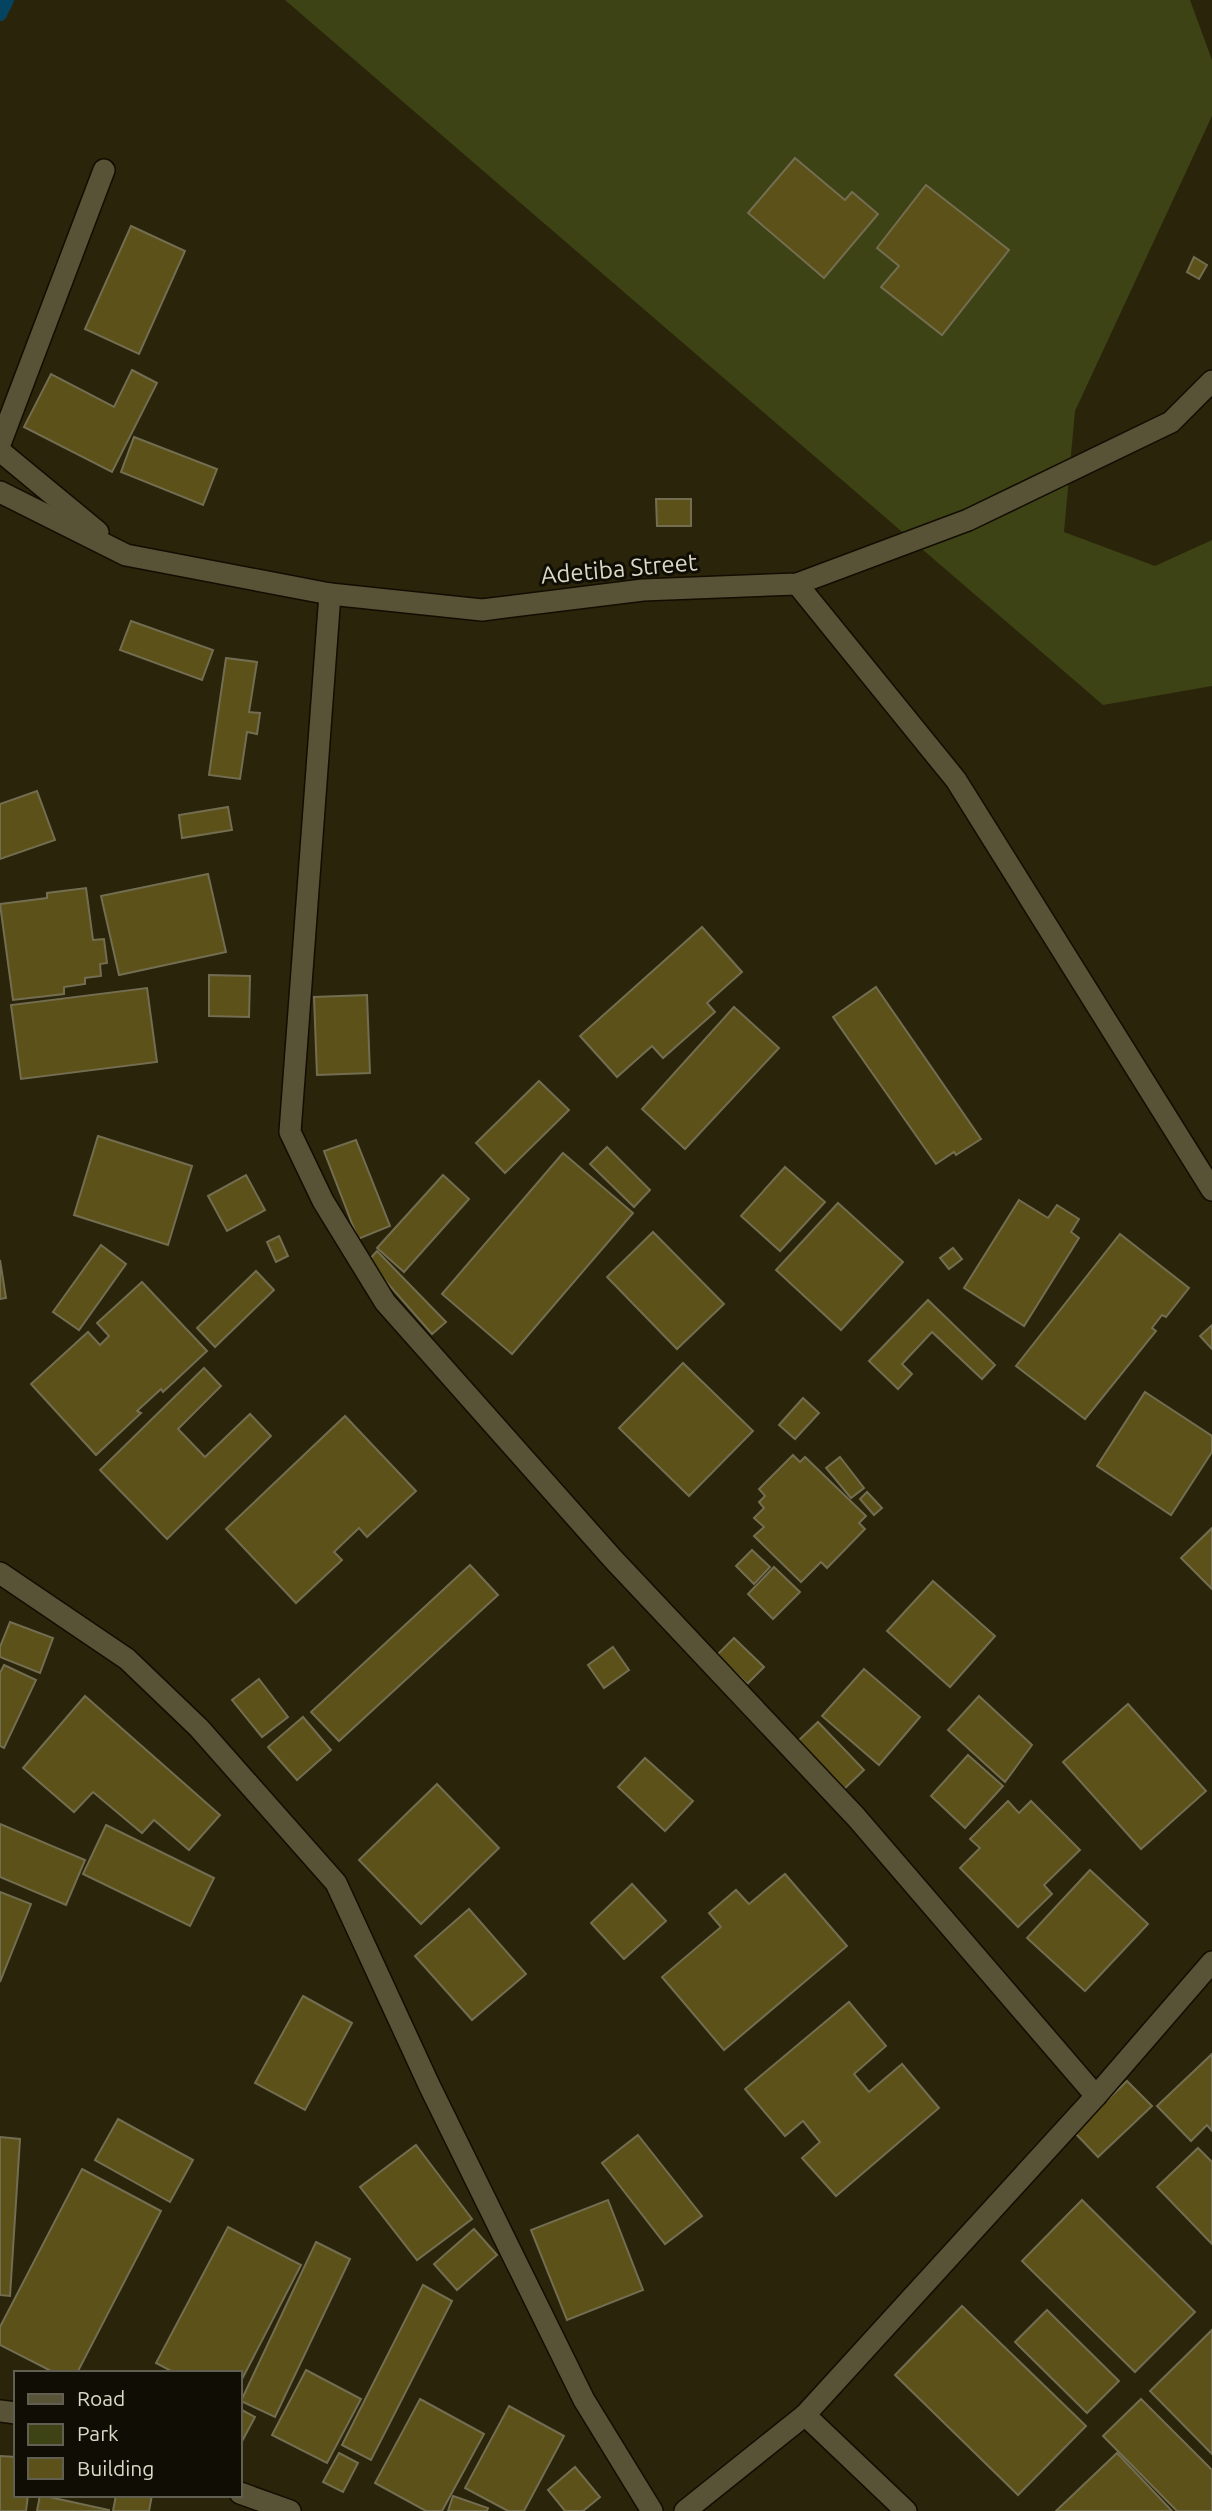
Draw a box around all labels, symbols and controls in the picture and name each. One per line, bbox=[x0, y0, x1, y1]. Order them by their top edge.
street label: Adetiba Street bbox=[540, 548, 699, 589]
legend bbox=[14, 2371, 242, 2497]
text: Road bbox=[77, 2386, 125, 2410]
text: Park bbox=[77, 2421, 119, 2445]
text: Building bbox=[77, 2456, 154, 2480]

